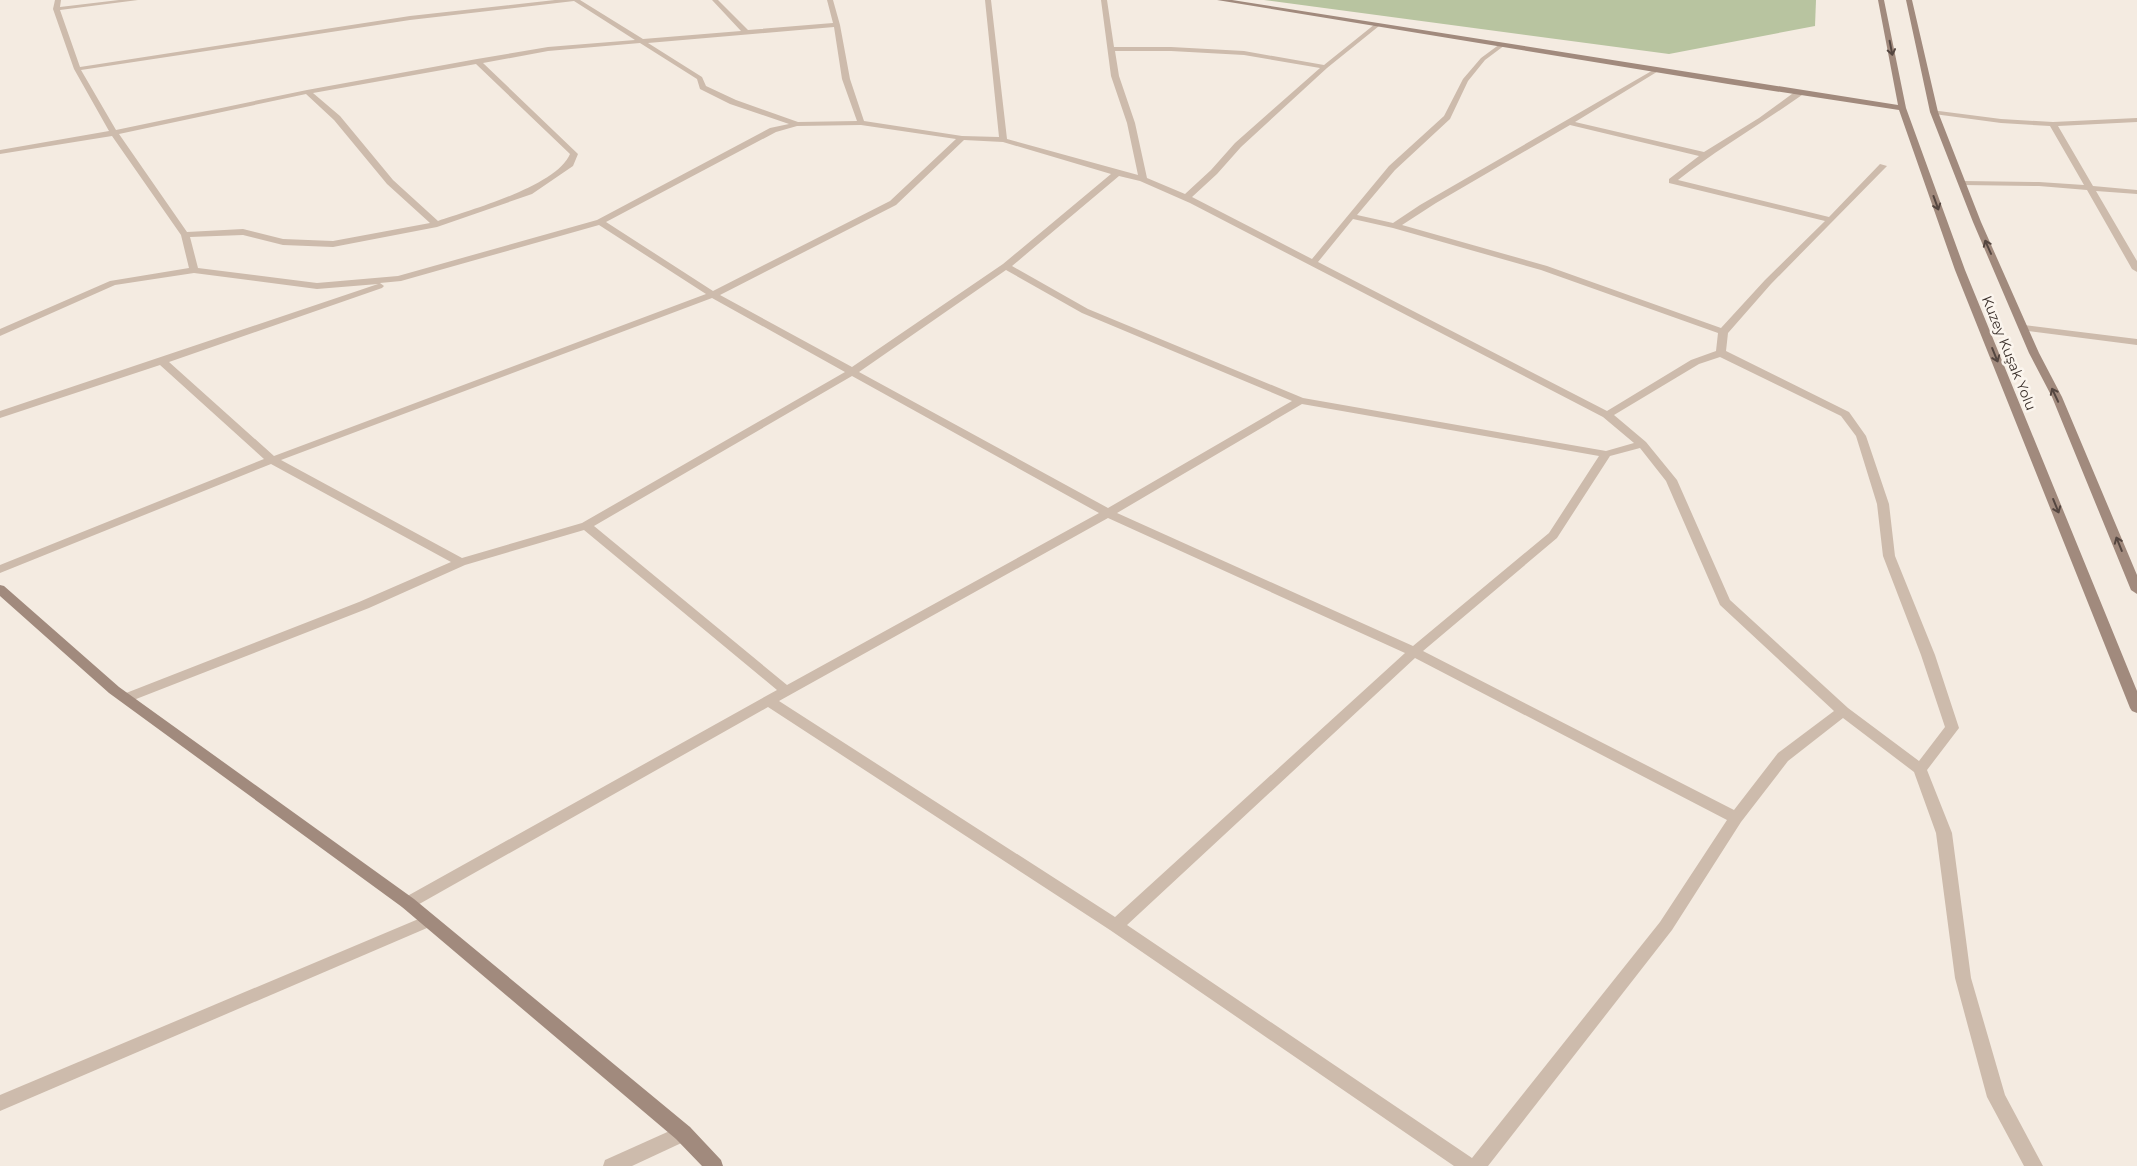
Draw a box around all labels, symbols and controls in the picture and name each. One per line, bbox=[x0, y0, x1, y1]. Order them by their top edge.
one-way arrow bbox=[1886, 39, 1896, 55]
one-way arrow bbox=[1932, 195, 1942, 211]
one-way arrow bbox=[1982, 240, 1992, 255]
street label: Kuzey Kuşak Yolu bbox=[1978, 293, 2040, 413]
one-way arrow bbox=[1990, 347, 2000, 362]
one-way arrow bbox=[2050, 388, 2060, 403]
one-way arrow bbox=[2051, 498, 2061, 513]
one-way arrow bbox=[2114, 537, 2123, 553]

